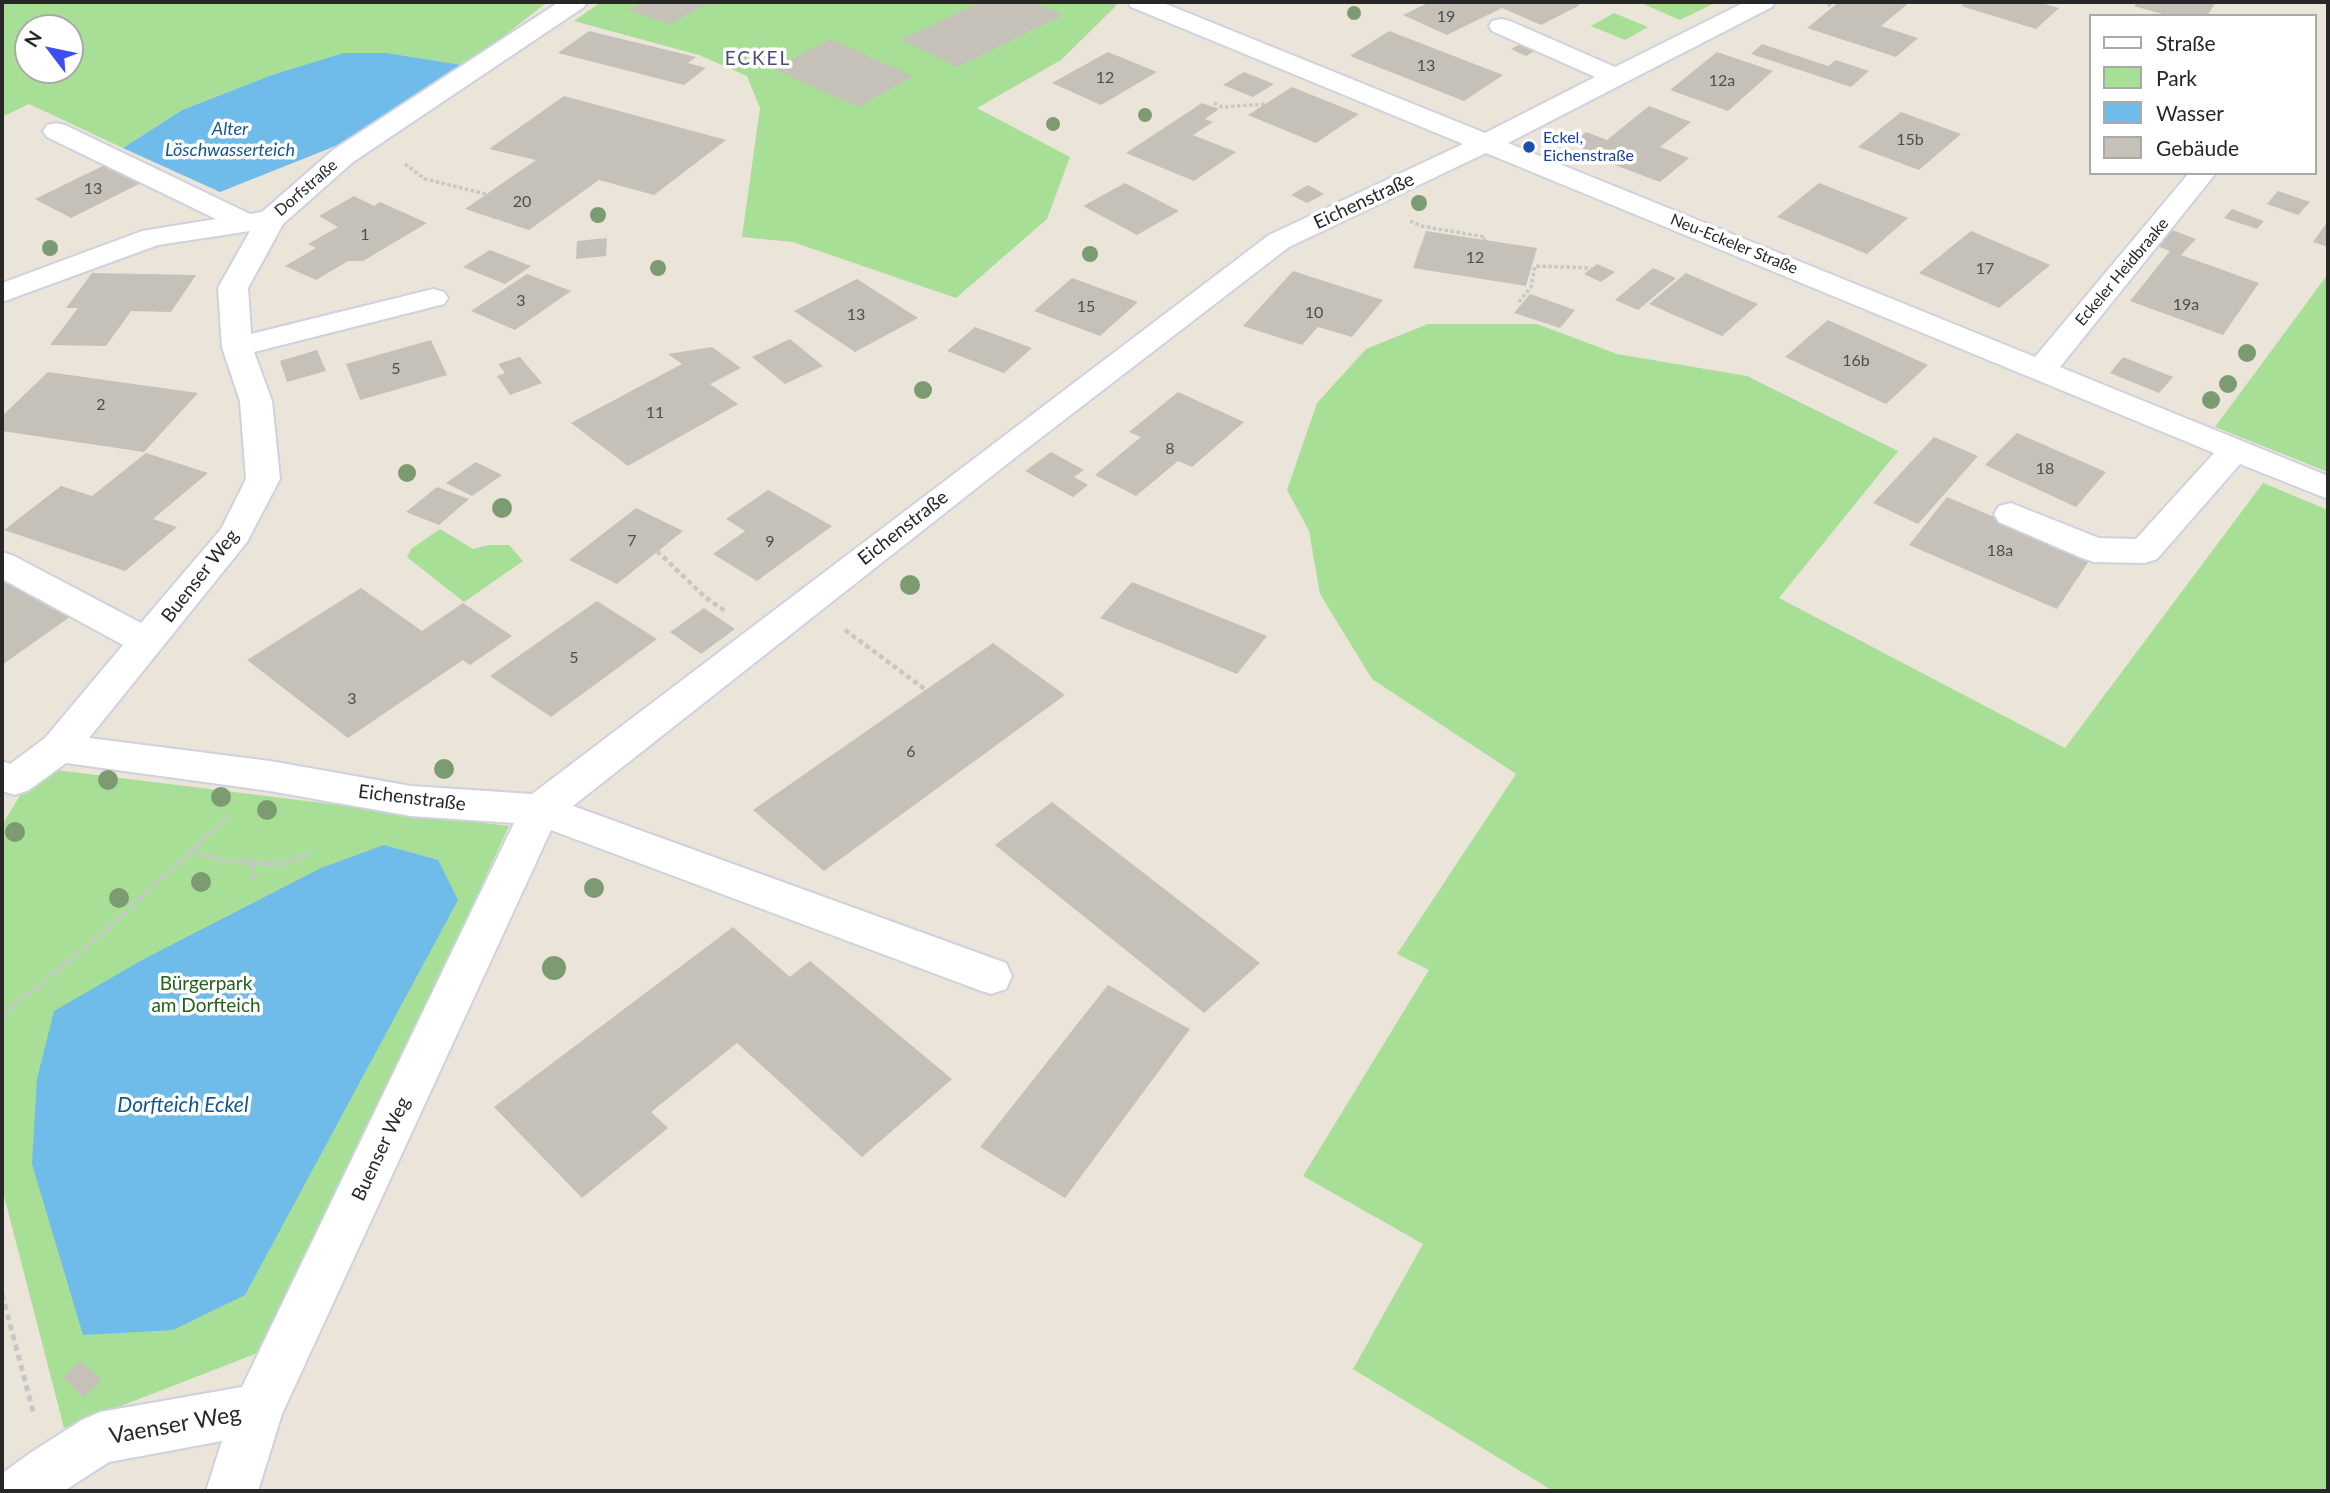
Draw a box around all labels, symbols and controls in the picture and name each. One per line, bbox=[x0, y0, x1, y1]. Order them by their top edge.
house number: 19 bbox=[1437, 7, 1455, 27]
north arrow bbox=[14, 14, 84, 84]
legend bbox=[2088, 14, 2316, 175]
text: N bbox=[19, 26, 46, 51]
text: Straße bbox=[2156, 30, 2216, 55]
district label: ECKEL bbox=[725, 48, 791, 70]
house number: 13 bbox=[1417, 56, 1435, 76]
text: Park bbox=[2156, 65, 2197, 90]
house number: 12 bbox=[1096, 68, 1114, 88]
house number: 12a bbox=[1709, 71, 1735, 91]
text: Wasser bbox=[2156, 100, 2224, 125]
water label: Alter Löschwasserteich bbox=[165, 118, 295, 160]
place label: Eckel, Eichenstraße bbox=[1543, 128, 1634, 166]
house number: 15b bbox=[1896, 130, 1924, 150]
text: Gebäude bbox=[2156, 135, 2239, 160]
marker: Eckel, Eichenstraße bbox=[1521, 139, 1537, 155]
street label: Dorfstraße bbox=[271, 156, 341, 220]
street label: Eichenstraße bbox=[1310, 168, 1418, 234]
house number: 13 bbox=[84, 179, 102, 199]
house number: 20 bbox=[513, 192, 531, 212]
street label: Neu-Eckeler Straße bbox=[1668, 210, 1800, 278]
street label: Eckeler Heidbraake bbox=[2071, 214, 2173, 330]
house number: 1 bbox=[360, 225, 370, 245]
house number: 12 bbox=[1466, 248, 1484, 268]
house number: 17 bbox=[1976, 259, 1994, 279]
house number: 3 bbox=[516, 291, 526, 311]
house number: 19a bbox=[2173, 295, 2199, 315]
house number: 15 bbox=[1077, 297, 1095, 317]
house number: 10 bbox=[1305, 303, 1323, 323]
house number: 13 bbox=[847, 305, 865, 325]
house number: 16b bbox=[1842, 351, 1870, 371]
house number: 5 bbox=[391, 359, 401, 379]
house number: 2 bbox=[96, 395, 106, 415]
house number: 11 bbox=[646, 403, 664, 423]
house number: 8 bbox=[1165, 439, 1175, 459]
house number: 18 bbox=[2036, 459, 2054, 479]
street label: Eichenstraße bbox=[853, 486, 953, 570]
street label: Buenser Weg bbox=[157, 525, 243, 627]
house number: 7 bbox=[627, 531, 637, 551]
house number: 9 bbox=[765, 532, 775, 552]
house number: 18a bbox=[1987, 541, 2013, 561]
house number: 5 bbox=[569, 648, 579, 668]
house number: 3 bbox=[347, 689, 357, 709]
house number: 6 bbox=[906, 742, 916, 762]
street label: Eichenstraße bbox=[357, 780, 467, 816]
park label: Bürgerpark am Dorfteich bbox=[151, 973, 261, 1017]
water label: Dorfteich Eckel bbox=[117, 1092, 249, 1118]
street label: Buenser Weg bbox=[347, 1093, 415, 1205]
street label: Vaenser Weg bbox=[107, 1400, 243, 1450]

